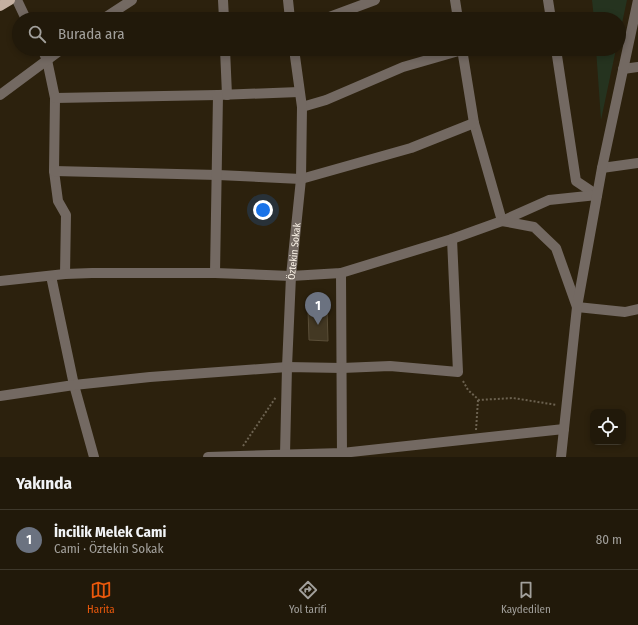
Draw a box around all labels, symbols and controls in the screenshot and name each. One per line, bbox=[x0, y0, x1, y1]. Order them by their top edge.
search box bbox=[12, 12, 626, 56]
icon: search bbox=[26, 23, 48, 45]
text: Burada ara bbox=[58, 25, 125, 43]
your location bbox=[253, 200, 273, 220]
street label: Öztekin Sokak bbox=[285, 222, 303, 280]
pin: 1 bbox=[305, 292, 331, 325]
map controls bbox=[590, 409, 626, 445]
button: locate bbox=[590, 409, 626, 445]
text: Yakında bbox=[16, 473, 72, 494]
text: İncilik Melek Cami bbox=[54, 523, 166, 541]
text: 1 bbox=[26, 532, 32, 547]
text: 80 m bbox=[596, 532, 622, 547]
text: Cami · Öztekin Sokak bbox=[54, 541, 163, 556]
tab: Harita bbox=[87, 579, 115, 616]
tab: Yol tarifi bbox=[289, 579, 327, 616]
tab: Kaydedilen bbox=[501, 579, 551, 616]

